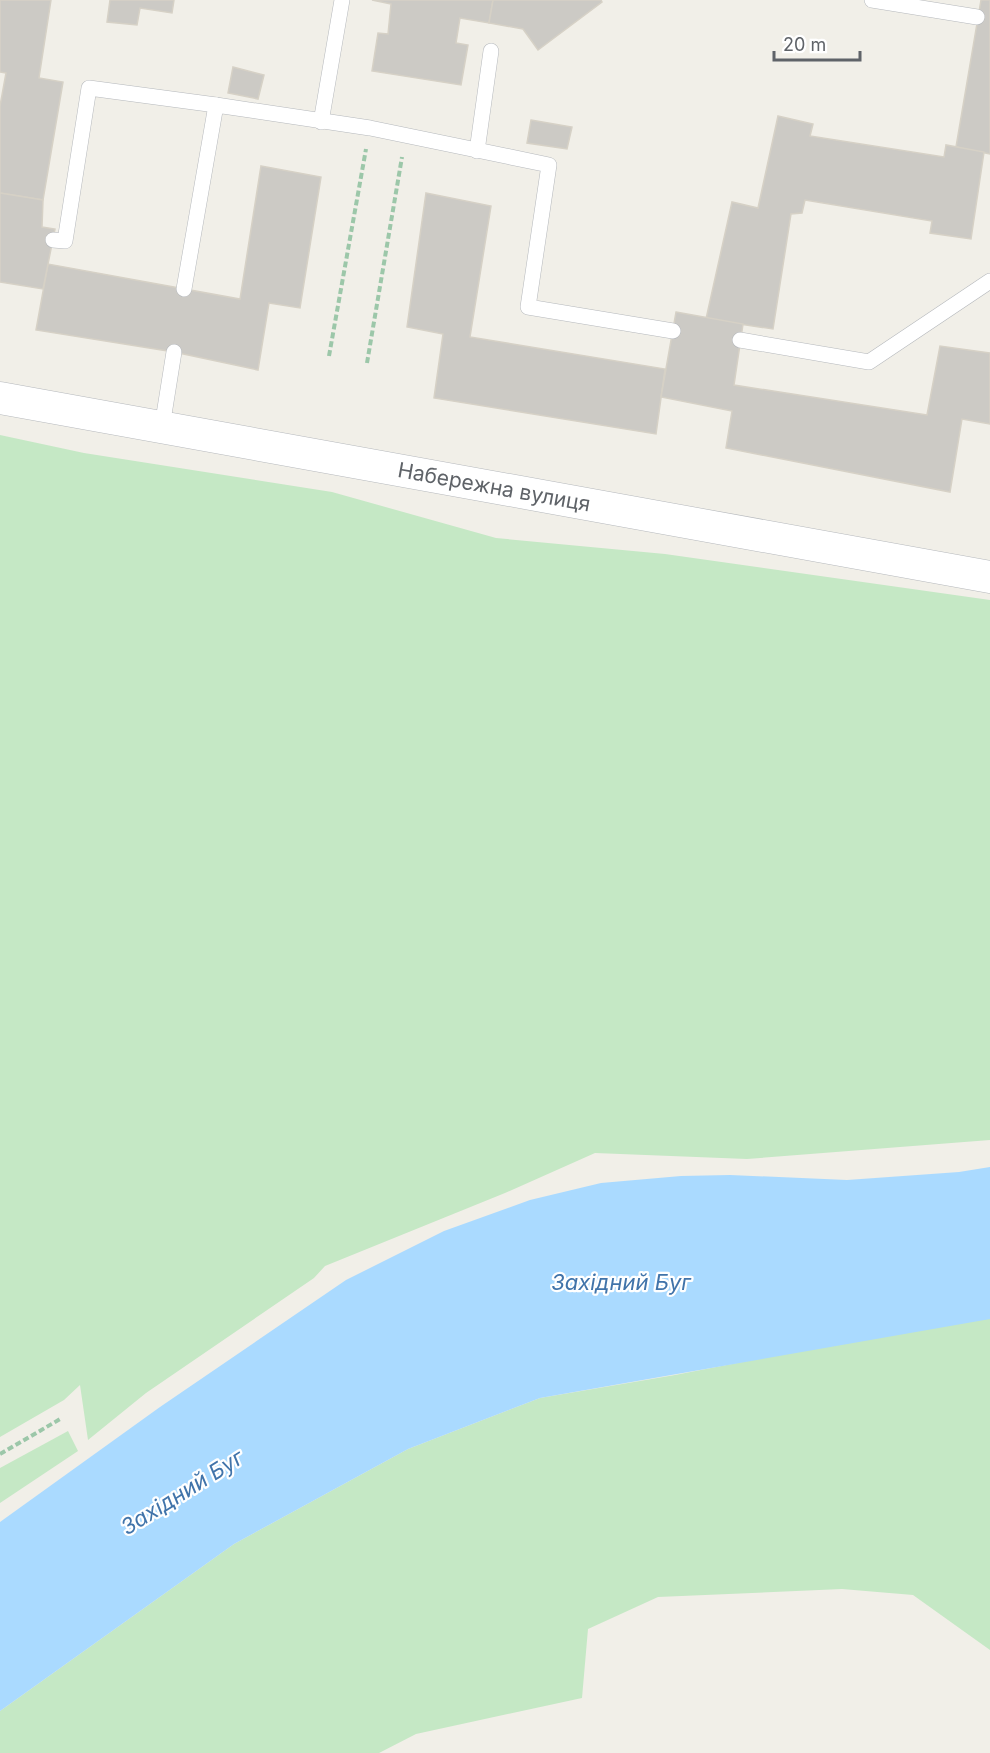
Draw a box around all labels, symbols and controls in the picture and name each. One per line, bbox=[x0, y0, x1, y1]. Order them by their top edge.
scale bar bbox=[774, 24, 860, 62]
text: 20 m bbox=[783, 34, 826, 55]
street label: Набережна вулиця bbox=[396, 457, 592, 517]
water label: Західний Буг bbox=[551, 1269, 692, 1295]
water label: Західний Буг bbox=[116, 1443, 249, 1540]

